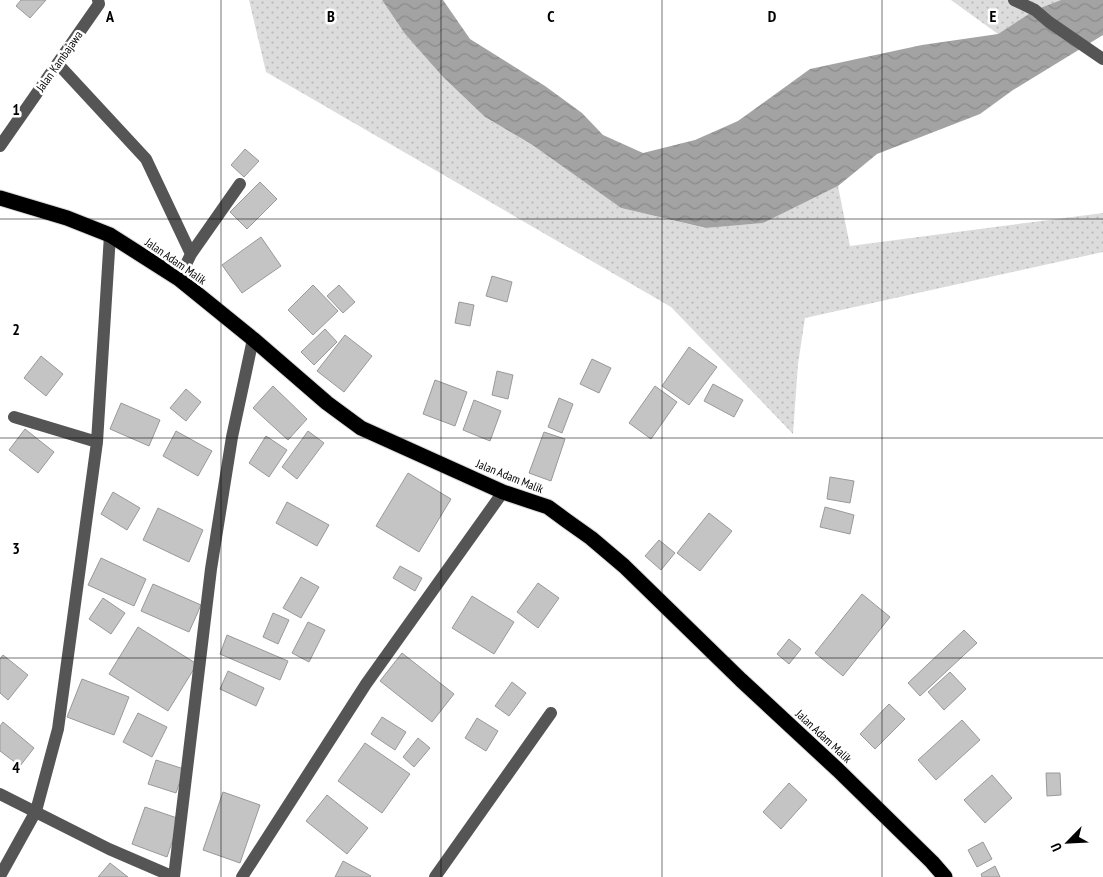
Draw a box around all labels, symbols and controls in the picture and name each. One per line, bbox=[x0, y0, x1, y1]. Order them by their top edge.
text: A bbox=[105, 6, 115, 26]
text: B bbox=[327, 6, 335, 26]
text: C bbox=[547, 6, 555, 26]
text: D bbox=[768, 6, 777, 26]
text: E bbox=[990, 6, 997, 26]
street label: Jalan Kambajawa bbox=[32, 28, 86, 95]
text: 1 bbox=[12, 99, 20, 119]
street label: Jalan Adam Malik bbox=[142, 234, 210, 288]
text: 2 bbox=[12, 319, 20, 339]
street label: Jalan Adam Malik bbox=[473, 455, 546, 496]
text: 3 bbox=[12, 538, 20, 558]
street label: Jalan Adam Malik bbox=[792, 706, 855, 766]
text: 4 bbox=[12, 757, 20, 777]
north arrow bbox=[1043, 817, 1093, 867]
text: U bbox=[1046, 840, 1066, 854]

